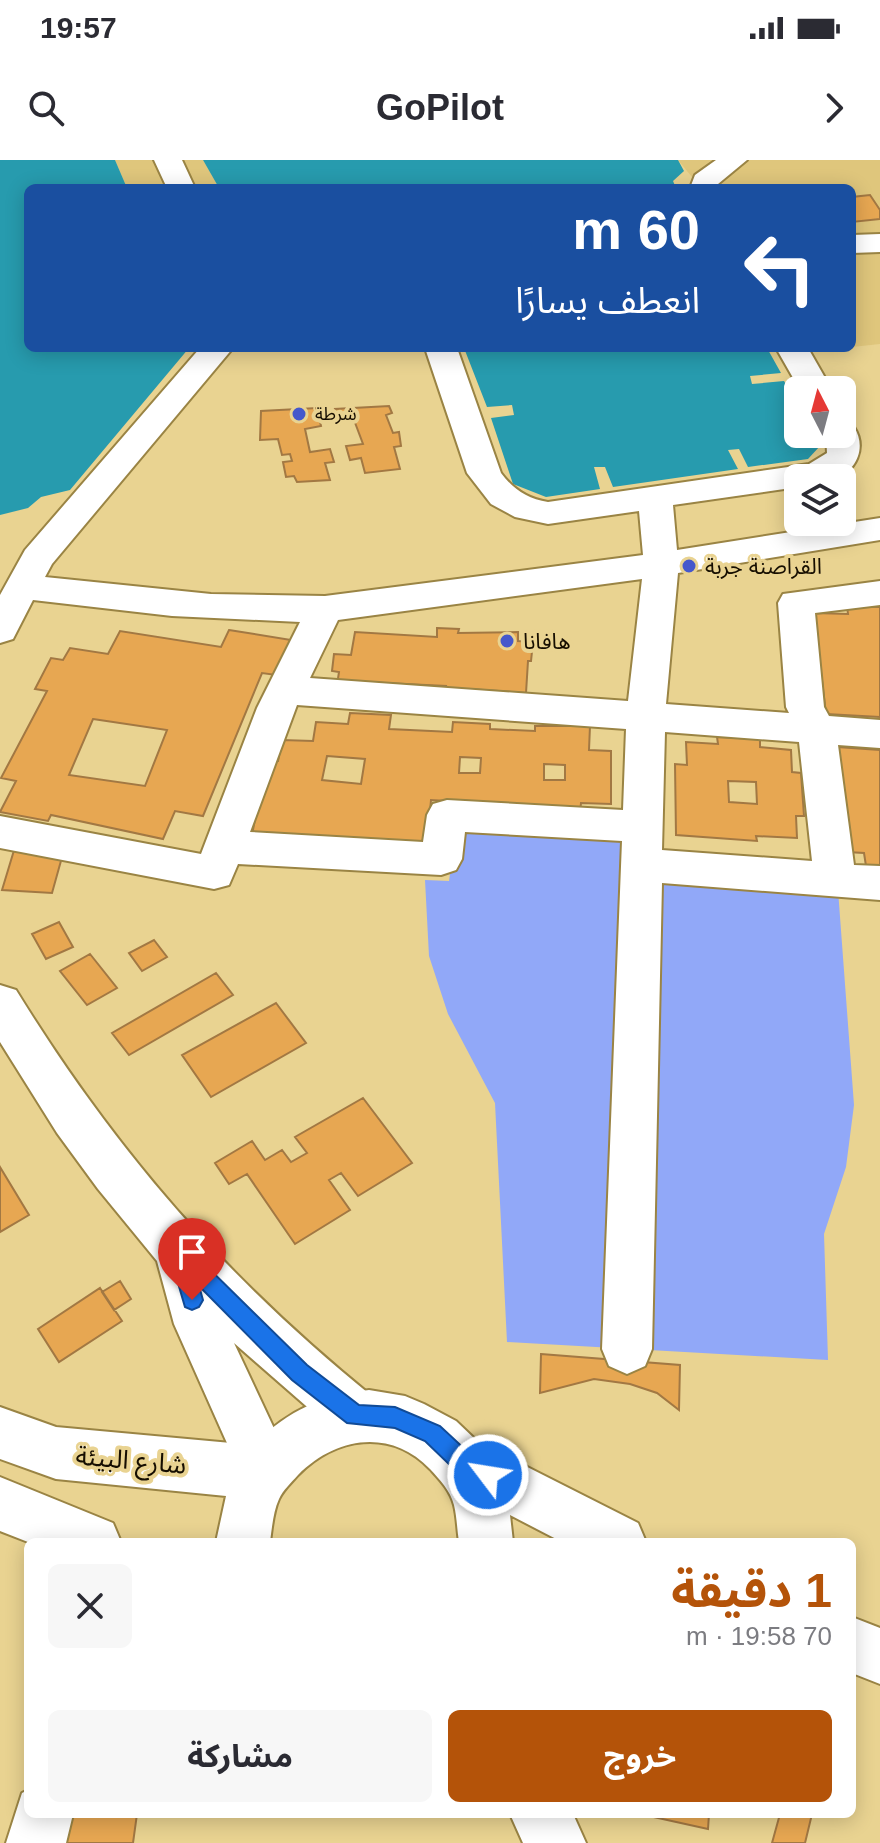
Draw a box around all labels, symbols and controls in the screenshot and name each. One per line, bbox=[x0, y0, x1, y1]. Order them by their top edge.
text: 19:57 bbox=[40, 11, 117, 44]
icon: search bbox=[24, 86, 68, 130]
icon: forward bbox=[812, 86, 856, 130]
text: GoPilot bbox=[376, 87, 504, 128]
text: 60 m bbox=[572, 198, 700, 261]
icon: left bbox=[728, 216, 832, 320]
text: انعطف يسارًا bbox=[515, 280, 700, 321]
north arrow bbox=[784, 376, 856, 448]
map controls bbox=[784, 376, 856, 536]
place label: شرطة bbox=[315, 404, 357, 425]
marker: شرطة bbox=[290, 405, 308, 423]
button: layers bbox=[784, 464, 856, 536]
place label: القراصنة جربة bbox=[705, 554, 822, 579]
marker: القراصنة جربة bbox=[680, 557, 698, 575]
place label: هافانا bbox=[523, 629, 571, 654]
marker: هافانا bbox=[498, 632, 516, 650]
pin bbox=[158, 1218, 226, 1300]
icon: arrive bbox=[170, 1230, 214, 1274]
position arrow bbox=[446, 1433, 530, 1517]
street label: شارع البيئة bbox=[74, 1440, 188, 1484]
button: close bbox=[48, 1564, 132, 1648]
text: 1 دقيقة bbox=[671, 1564, 832, 1617]
text: 70 m · 19:58 bbox=[686, 1621, 832, 1651]
button: مشاركة bbox=[48, 1710, 432, 1802]
button: خروج bbox=[448, 1710, 832, 1802]

